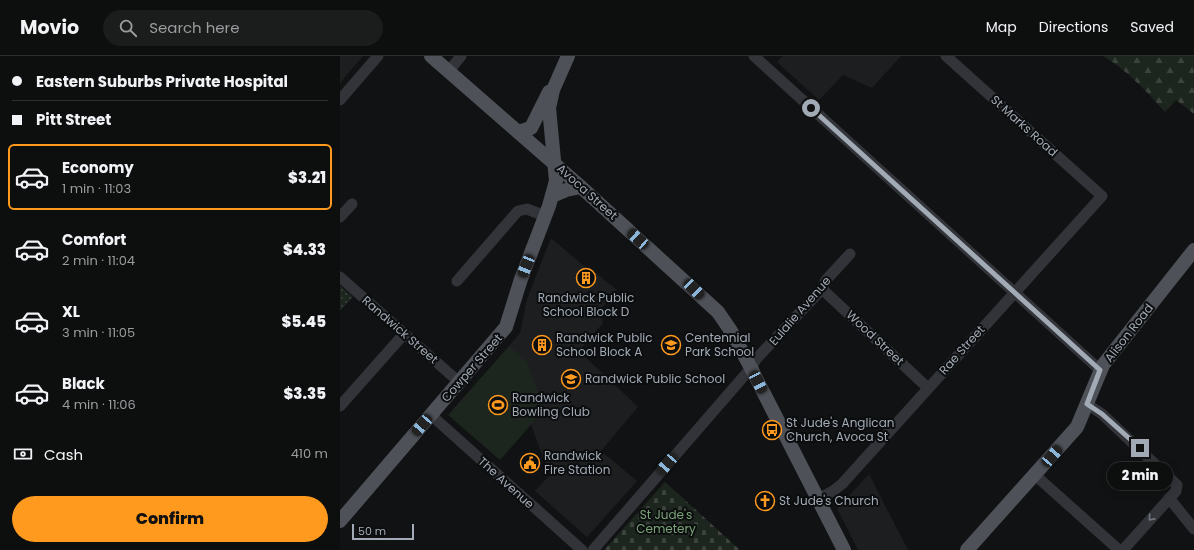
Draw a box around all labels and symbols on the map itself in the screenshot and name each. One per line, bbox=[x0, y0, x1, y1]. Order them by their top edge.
street label: St Marks Road bbox=[987, 91, 1061, 160]
route start bbox=[802, 99, 820, 117]
street label: Avoca Street bbox=[553, 160, 621, 223]
car bbox=[625, 227, 651, 251]
car bbox=[516, 253, 536, 279]
building icon: Randwick Public School Block D bbox=[575, 267, 597, 289]
street label: Eulalie Avenue bbox=[765, 272, 834, 349]
car bbox=[681, 276, 707, 302]
place label: Randwick Public School Block D bbox=[538, 289, 634, 320]
street label: Randwick Street bbox=[359, 292, 442, 367]
street label: Alison Road bbox=[1100, 300, 1157, 366]
street label: Wood Street bbox=[843, 306, 908, 369]
street label: Rae Street bbox=[935, 321, 988, 378]
place label: Randwick Public School Block A bbox=[556, 329, 653, 360]
place label: Centennial Park School bbox=[685, 329, 754, 360]
street label: Cowper Street bbox=[437, 330, 506, 405]
building icon: Randwick Public School Block A bbox=[531, 334, 553, 356]
school or university icon: Centennial Park School bbox=[660, 334, 682, 356]
school or university icon: Randwick Public School bbox=[560, 368, 582, 390]
car bbox=[747, 369, 769, 395]
place label: Randwick Public School bbox=[585, 370, 725, 387]
place label: Randwick Bowling Club bbox=[512, 389, 590, 420]
sports icon: Randwick Bowling Club bbox=[487, 394, 509, 416]
car bbox=[410, 412, 434, 438]
place label: St Jude's Anglican Church, Avoca St bbox=[786, 414, 894, 445]
bus stop icon: St Jude's Anglican Church, Avoca St bbox=[761, 419, 783, 441]
route end bbox=[1131, 439, 1149, 457]
car bbox=[1040, 443, 1064, 469]
place label: Randwick Fire Station bbox=[544, 447, 610, 478]
car bbox=[655, 451, 679, 477]
public building icon: Randwick Fire Station bbox=[519, 452, 541, 474]
street label: The Avenue bbox=[475, 453, 538, 512]
callout: 2 min bbox=[1107, 462, 1173, 490]
church icon: St Jude's Church bbox=[754, 490, 776, 512]
place label: St Jude's Church bbox=[779, 492, 879, 509]
park label: St Jude's Cemetery bbox=[636, 506, 696, 537]
one-way arrow bbox=[1149, 513, 1156, 521]
scale bar bbox=[352, 522, 414, 541]

